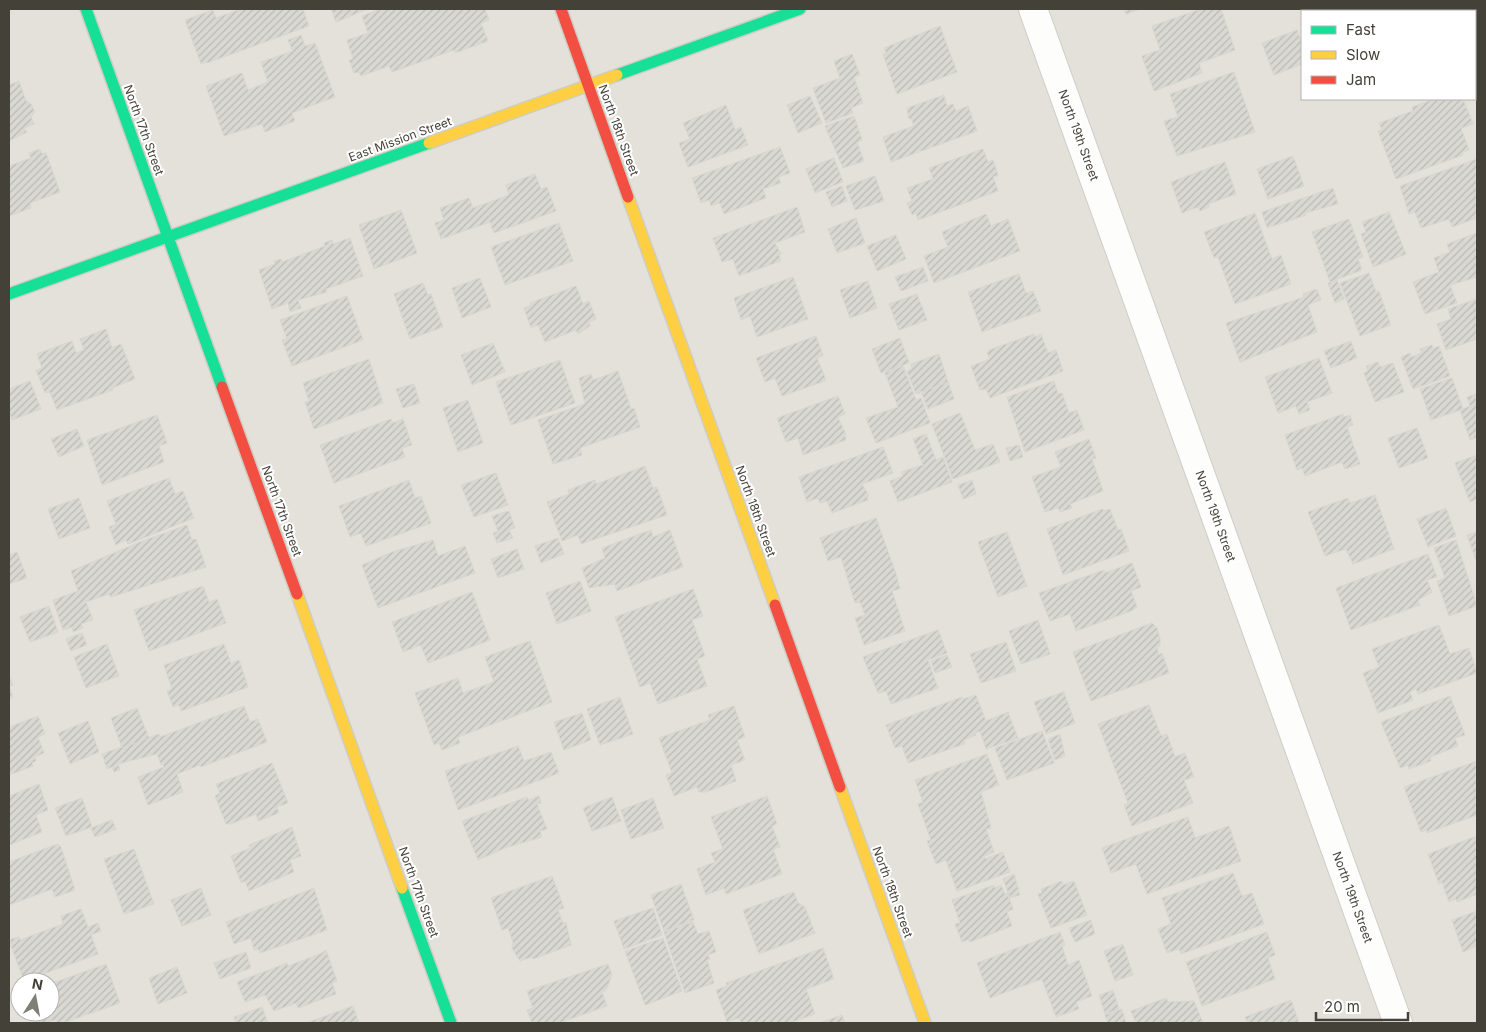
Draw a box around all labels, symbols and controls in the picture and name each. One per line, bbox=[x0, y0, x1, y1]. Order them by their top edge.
legend bbox=[1301, 10, 1476, 100]
text: Fast bbox=[1346, 20, 1376, 39]
text: Slow bbox=[1346, 45, 1380, 64]
text: Jam bbox=[1346, 70, 1376, 89]
street label: North 18th Street bbox=[596, 82, 642, 178]
street label: North 17th Street bbox=[121, 83, 167, 177]
street label: North 19th Street bbox=[1056, 87, 1103, 183]
street label: East Mission Street bbox=[346, 113, 454, 165]
street label: North 18th Street bbox=[733, 463, 779, 559]
street label: North 17th Street bbox=[259, 464, 305, 558]
street label: North 19th Street bbox=[1193, 468, 1240, 564]
street label: North 18th Street bbox=[870, 844, 916, 940]
street label: North 17th Street bbox=[396, 845, 442, 939]
street label: North 19th Street bbox=[1330, 849, 1377, 945]
north arrow bbox=[10, 972, 60, 1022]
text: N bbox=[31, 974, 44, 993]
scale bar bbox=[1316, 990, 1408, 1022]
text: 20 m bbox=[1324, 997, 1360, 1016]

